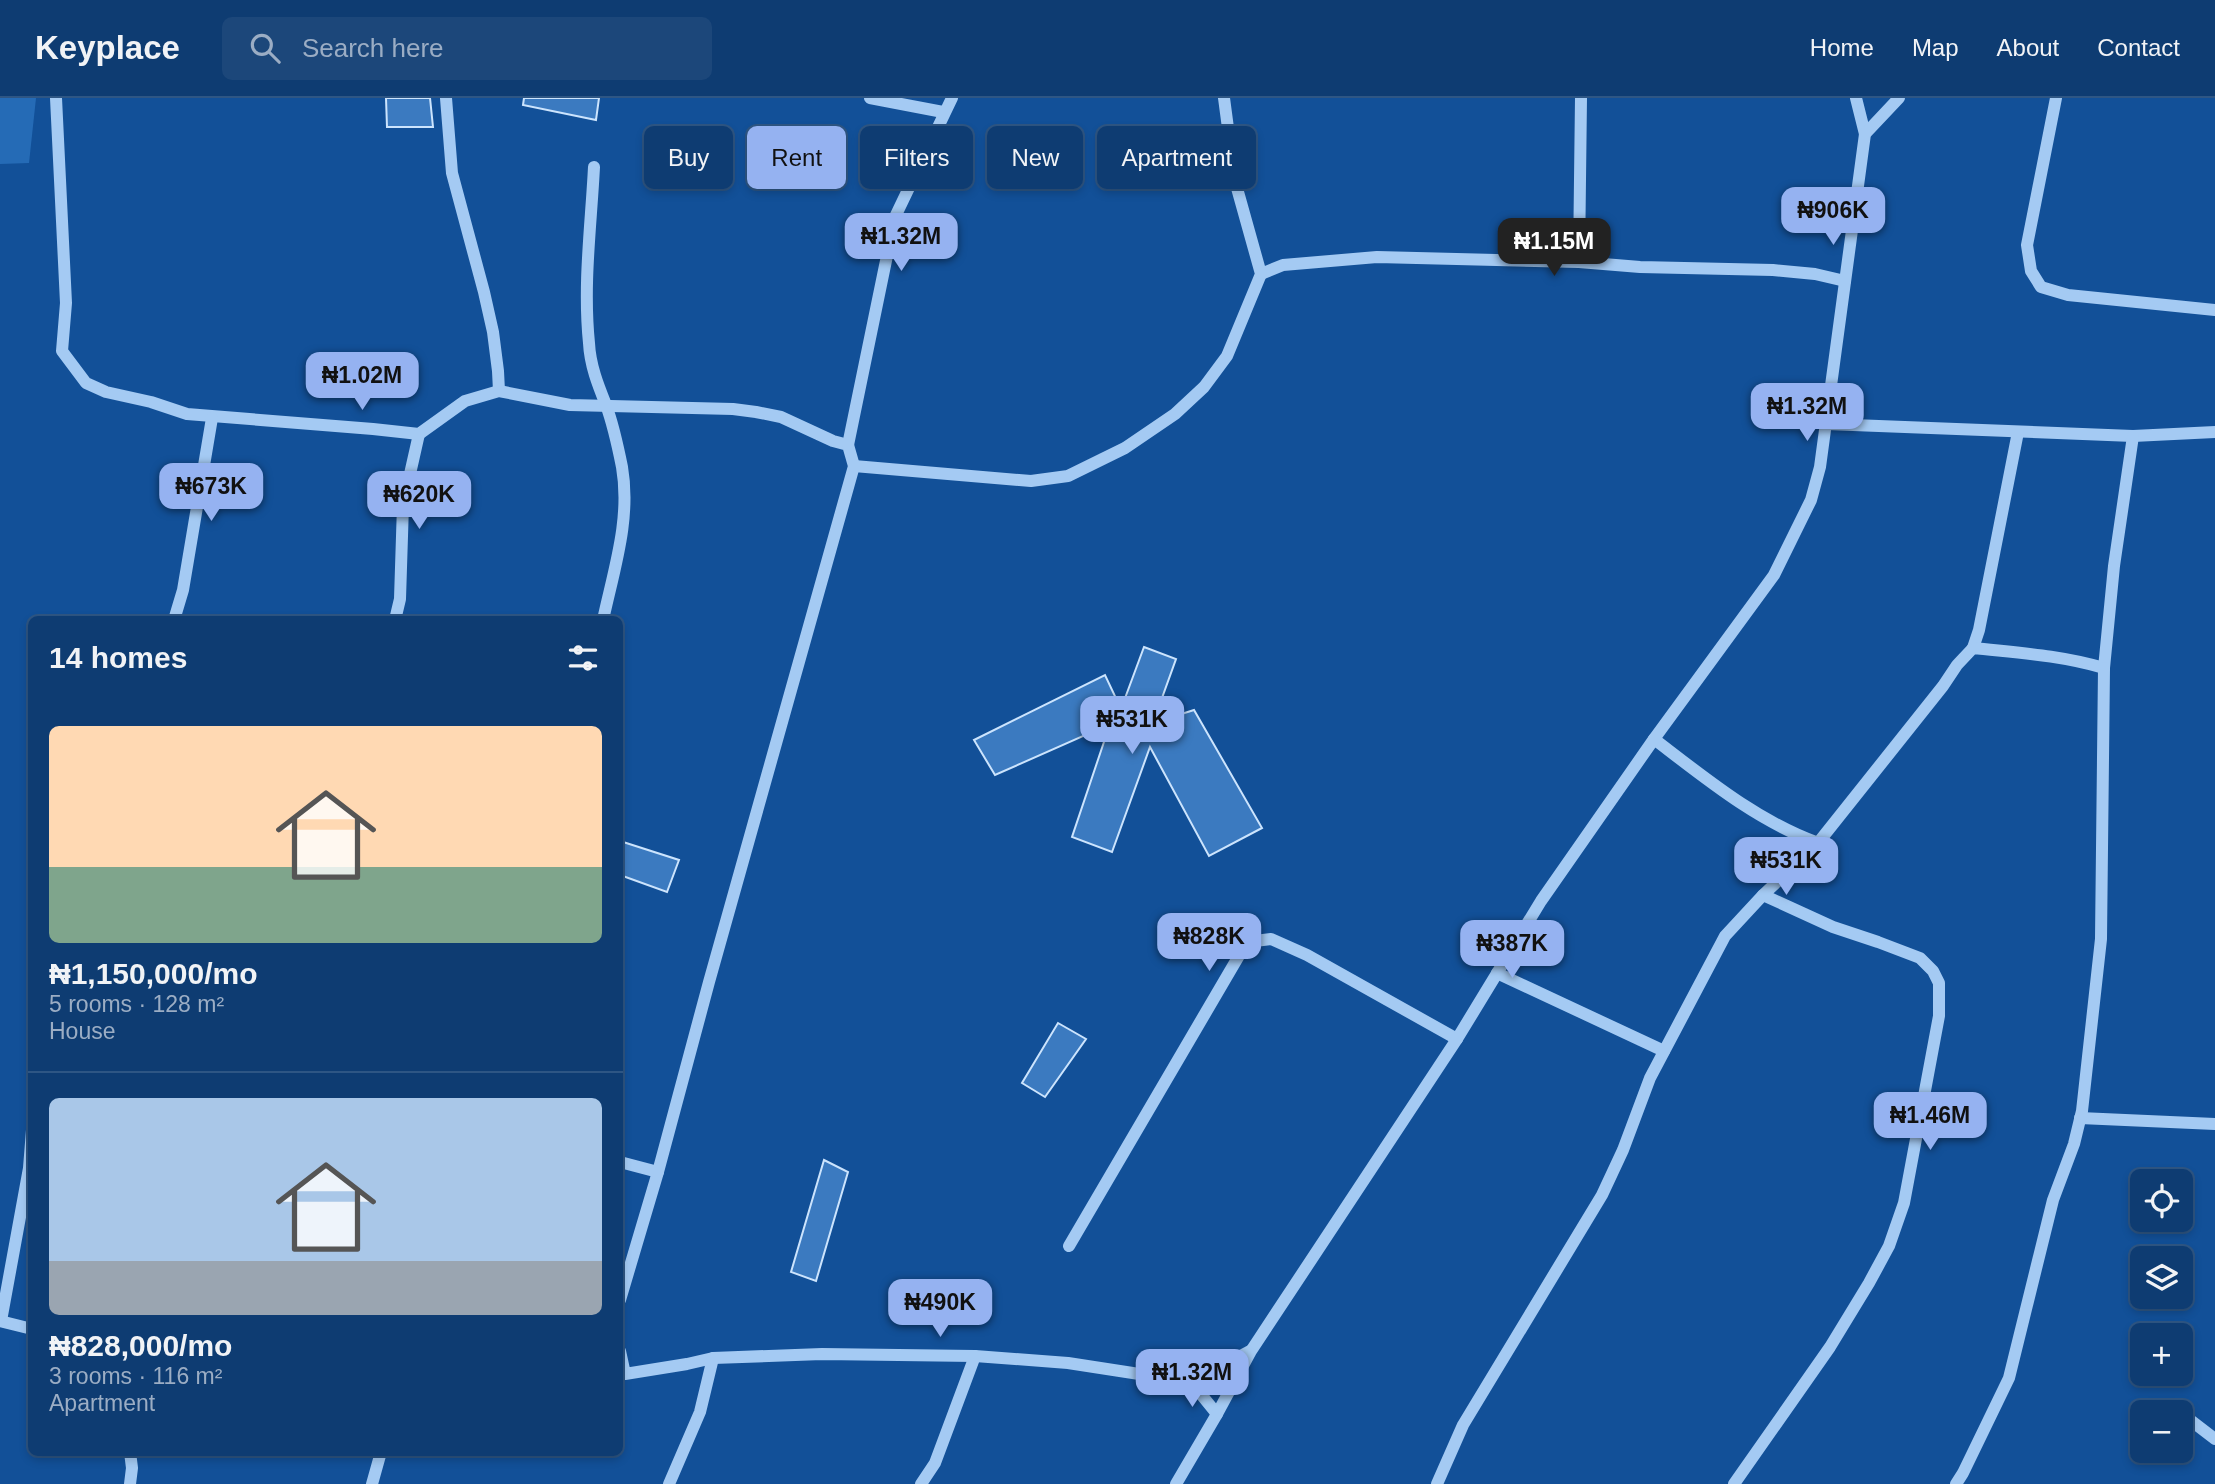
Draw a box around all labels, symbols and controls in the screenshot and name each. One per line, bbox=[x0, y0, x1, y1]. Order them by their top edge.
search box bbox=[222, 17, 712, 80]
text: Keyplace bbox=[35, 29, 180, 66]
icon: search bbox=[246, 29, 284, 67]
text: Search here bbox=[302, 33, 444, 63]
text: Home bbox=[1810, 34, 1874, 61]
text: Map bbox=[1912, 34, 1959, 61]
text: About bbox=[1997, 34, 2059, 61]
text: Contact bbox=[2097, 34, 2180, 61]
chip: Buy bbox=[644, 126, 733, 189]
chip: Rent bbox=[747, 126, 846, 189]
chip: Filters bbox=[860, 126, 973, 189]
chip: New bbox=[987, 126, 1083, 189]
chip: Apartment bbox=[1097, 126, 1256, 189]
pin: ₦906K bbox=[1784, 188, 1882, 247]
text: ₦906K bbox=[1797, 197, 1869, 223]
pin: ₦1.32M bbox=[844, 214, 958, 273]
pin: ₦1.15M bbox=[1497, 218, 1611, 278]
text: ₦1.32M bbox=[861, 223, 941, 249]
text: ₦1.15M bbox=[1514, 228, 1594, 254]
pin: ₦1.02M bbox=[305, 352, 419, 412]
text: ₦1.02M bbox=[322, 362, 402, 388]
pin: ₦1.32M bbox=[1750, 384, 1864, 443]
text: ₦1.32M bbox=[1767, 393, 1847, 419]
pin: ₦673K bbox=[162, 464, 260, 523]
pin: ₦620K bbox=[370, 472, 468, 531]
text: ₦673K bbox=[175, 473, 247, 499]
text: ₦620K bbox=[383, 481, 455, 507]
icon: filters bbox=[564, 639, 602, 677]
text: 14 homes bbox=[49, 641, 187, 674]
pin: ₦531K bbox=[1083, 696, 1181, 756]
text: ₦531K bbox=[1096, 706, 1168, 732]
icon: home bbox=[263, 772, 389, 898]
pin: ₦531K bbox=[1737, 838, 1835, 897]
text: ₦531K bbox=[1750, 847, 1822, 873]
pin: ₦828K bbox=[1160, 914, 1258, 973]
pin: ₦387K bbox=[1463, 920, 1561, 980]
text: ₦828K bbox=[1173, 923, 1245, 949]
text: ₦387K bbox=[1476, 930, 1548, 956]
text: ₦1,150,000/mo bbox=[49, 957, 257, 990]
text: 5 rooms · 128 m² bbox=[49, 991, 224, 1017]
text: House bbox=[49, 1018, 115, 1044]
pin: ₦1.46M bbox=[1873, 1093, 1987, 1152]
text: ₦1.46M bbox=[1890, 1102, 1970, 1128]
icon: home bbox=[263, 1144, 389, 1270]
map controls bbox=[2130, 1169, 2193, 1463]
button: locate bbox=[2130, 1169, 2193, 1232]
button: layers bbox=[2130, 1246, 2193, 1309]
pin: ₦490K bbox=[891, 1280, 989, 1339]
text: ₦490K bbox=[904, 1289, 976, 1315]
button: + bbox=[2130, 1323, 2193, 1386]
text: ₦828,000/mo bbox=[49, 1329, 232, 1362]
pin: ₦1.32M bbox=[1135, 1350, 1249, 1409]
text: ₦1.32M bbox=[1152, 1359, 1232, 1385]
text: 3 rooms · 116 m² bbox=[49, 1363, 222, 1389]
text: Apartment bbox=[49, 1390, 155, 1416]
button: − bbox=[2130, 1400, 2193, 1463]

